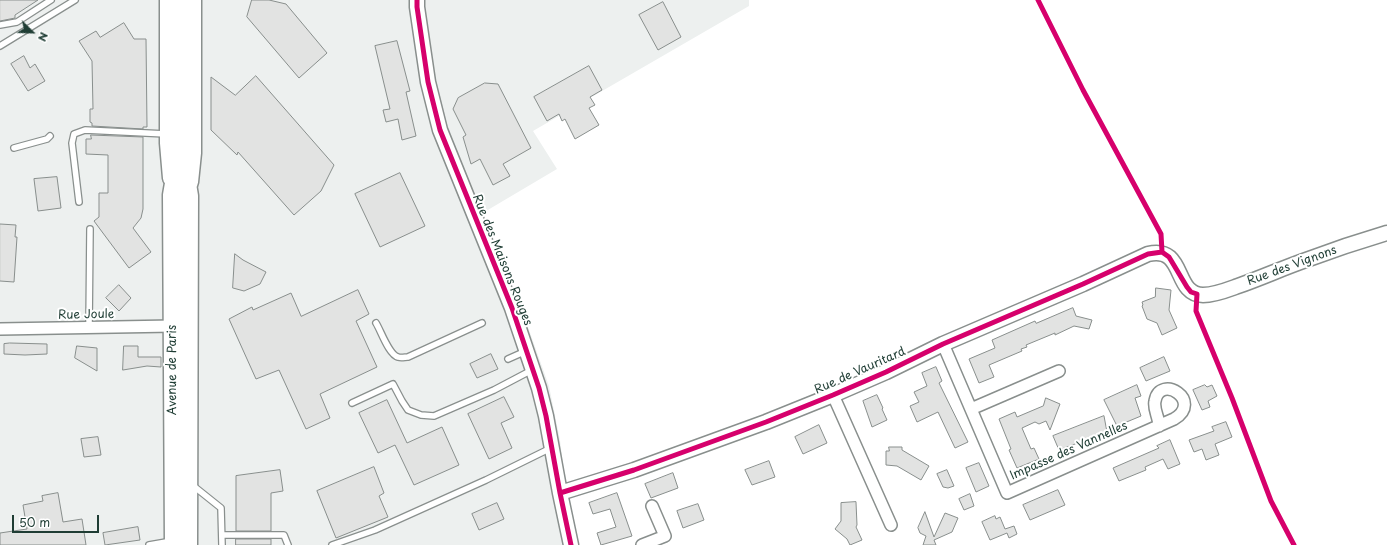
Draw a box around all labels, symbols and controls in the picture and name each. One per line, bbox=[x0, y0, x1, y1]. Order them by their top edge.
north arrow bbox=[12, 12, 52, 52]
text: N bbox=[34, 30, 53, 44]
street label: Rue des Maisons Rouges bbox=[469, 192, 535, 328]
street label: Rue des Vignons bbox=[1245, 243, 1339, 289]
street label: Rue Joule bbox=[58, 307, 114, 323]
street label: Avenue de Paris bbox=[166, 325, 180, 415]
street label: Rue de Vauritard bbox=[812, 344, 908, 398]
street label: Impasse des Vannelles bbox=[1008, 419, 1130, 483]
scale bar bbox=[14, 507, 101, 533]
text: 50 m bbox=[19, 513, 50, 531]

